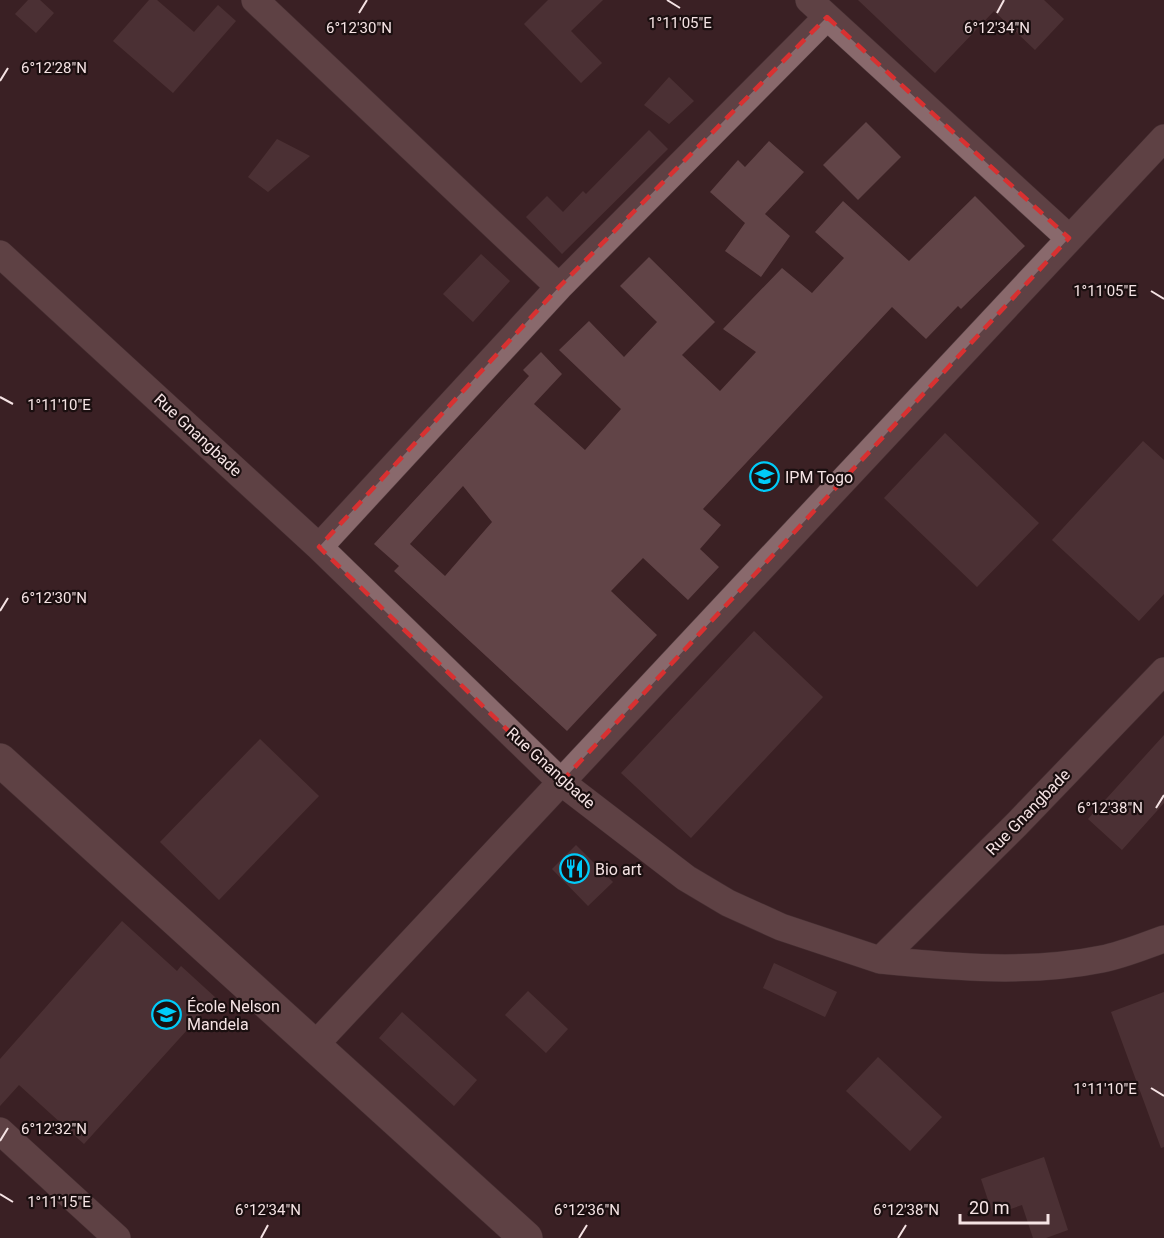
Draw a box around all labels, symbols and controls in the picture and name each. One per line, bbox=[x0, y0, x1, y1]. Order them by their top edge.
text: 1°11'05"E bbox=[648, 14, 712, 32]
text: 6°12'30"N bbox=[326, 19, 392, 37]
text: 6°12'34"N bbox=[964, 19, 1030, 37]
text: 6°12'28"N bbox=[21, 59, 87, 77]
text: 1°11'05"E bbox=[1073, 282, 1137, 300]
street label: Rue Gnangbade bbox=[150, 390, 246, 480]
text: 1°11'10"E bbox=[27, 396, 91, 414]
school or university icon: IPM Togo bbox=[748, 461, 780, 493]
place label: IPM Togo bbox=[785, 468, 853, 487]
text: 6°12'30"N bbox=[21, 589, 87, 607]
street label: Rue Gnangbade bbox=[503, 723, 599, 813]
street label: Rue Gnangbade bbox=[982, 765, 1074, 859]
text: 6°12'38"N bbox=[1077, 799, 1143, 817]
restaurant icon: Bio art bbox=[558, 853, 590, 885]
place label: Bio art bbox=[595, 860, 642, 879]
place label: École Nelson Mandela bbox=[187, 997, 280, 1034]
school or university icon: École Nelson Mandela bbox=[150, 999, 182, 1031]
text: 1°11'10"E bbox=[1073, 1080, 1137, 1098]
text: 6°12'32"N bbox=[21, 1120, 87, 1138]
scale bar bbox=[960, 1187, 1048, 1225]
text: 1°11'15"E bbox=[27, 1193, 91, 1211]
text: 20 m bbox=[969, 1197, 1009, 1218]
text: 6°12'34"N bbox=[235, 1201, 301, 1219]
text: 6°12'36"N bbox=[554, 1201, 620, 1219]
text: 6°12'38"N bbox=[873, 1201, 939, 1219]

